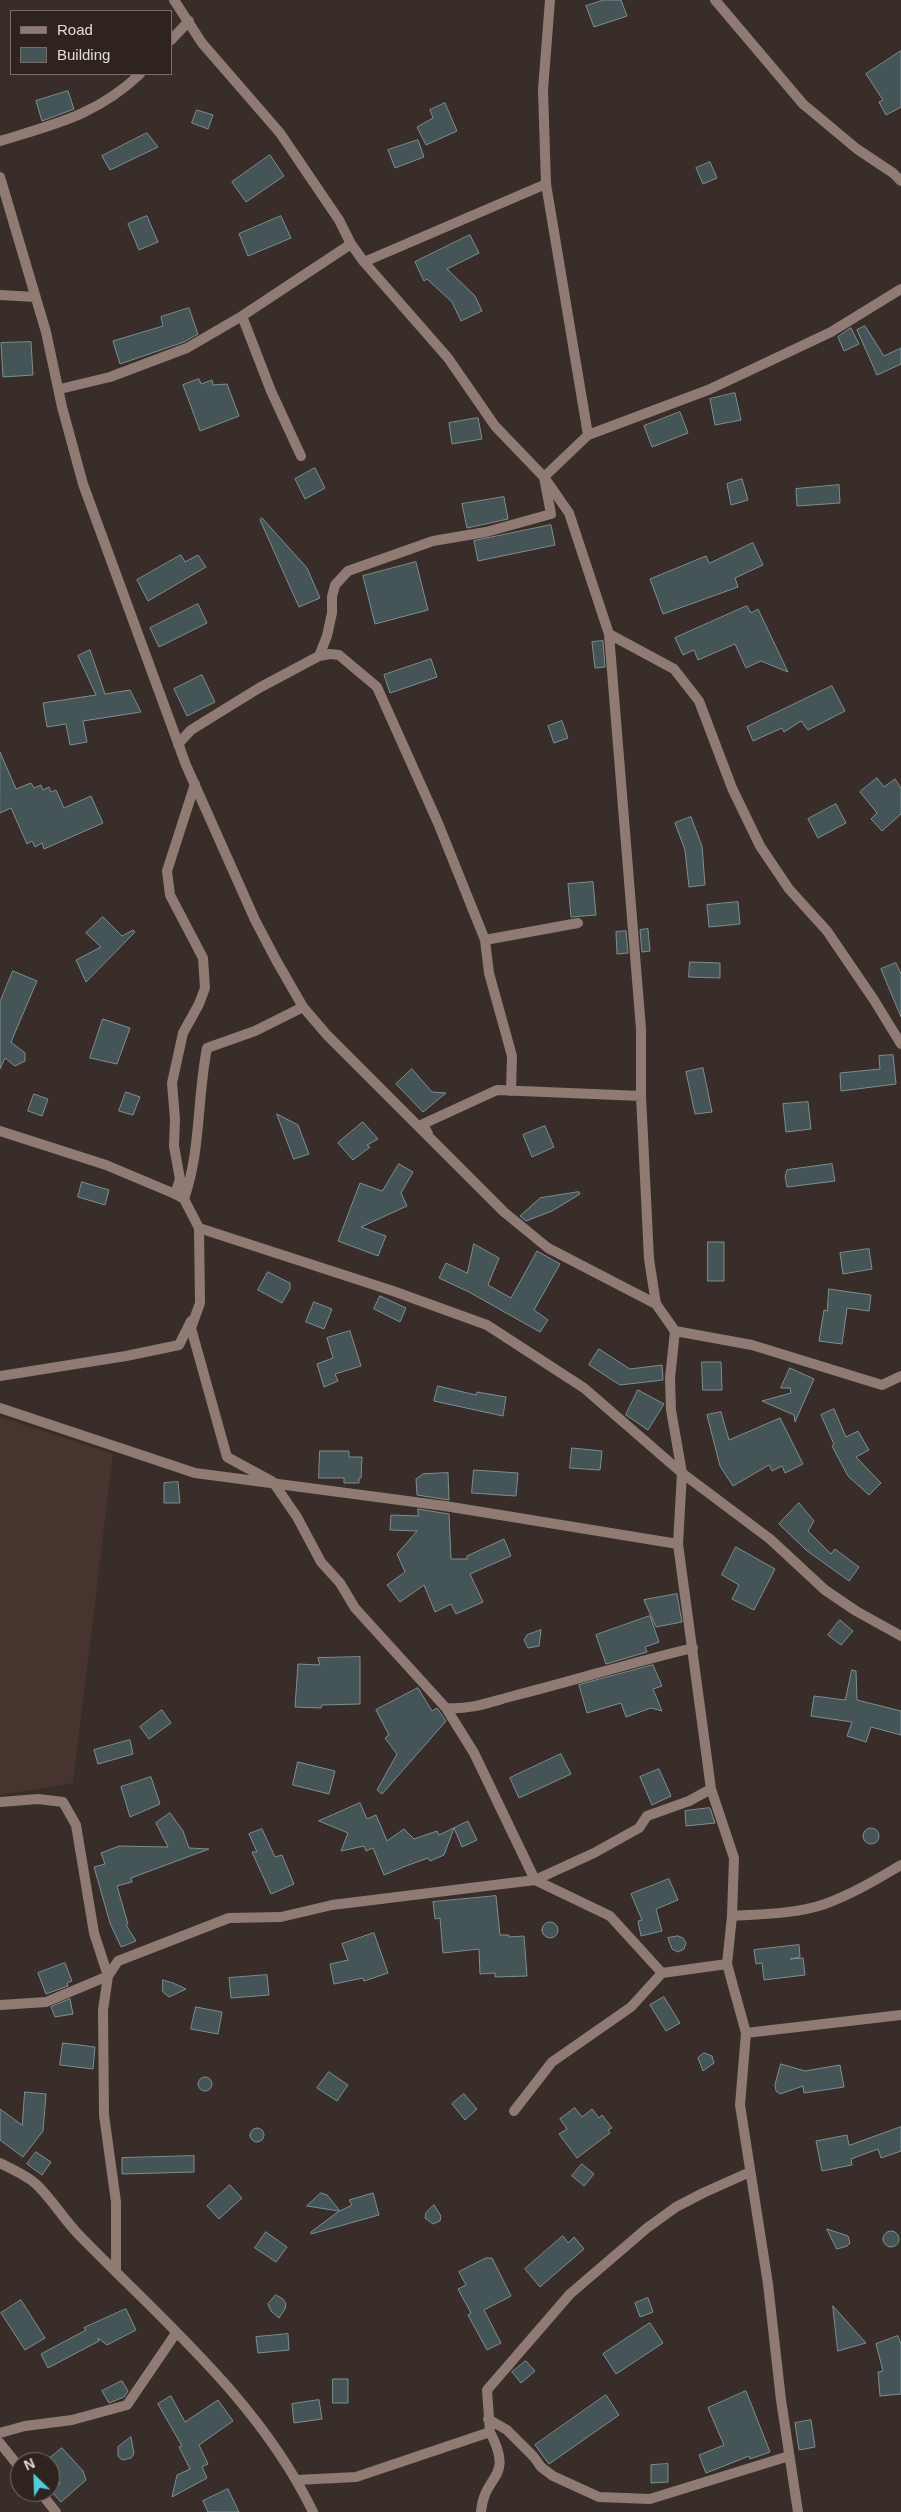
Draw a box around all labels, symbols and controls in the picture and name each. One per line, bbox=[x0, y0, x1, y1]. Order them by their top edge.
legend bbox=[10, 10, 172, 75]
text: Road bbox=[57, 21, 93, 38]
text: Building bbox=[57, 46, 110, 63]
north arrow bbox=[10, 2452, 60, 2502]
text: N bbox=[21, 2455, 37, 2474]

